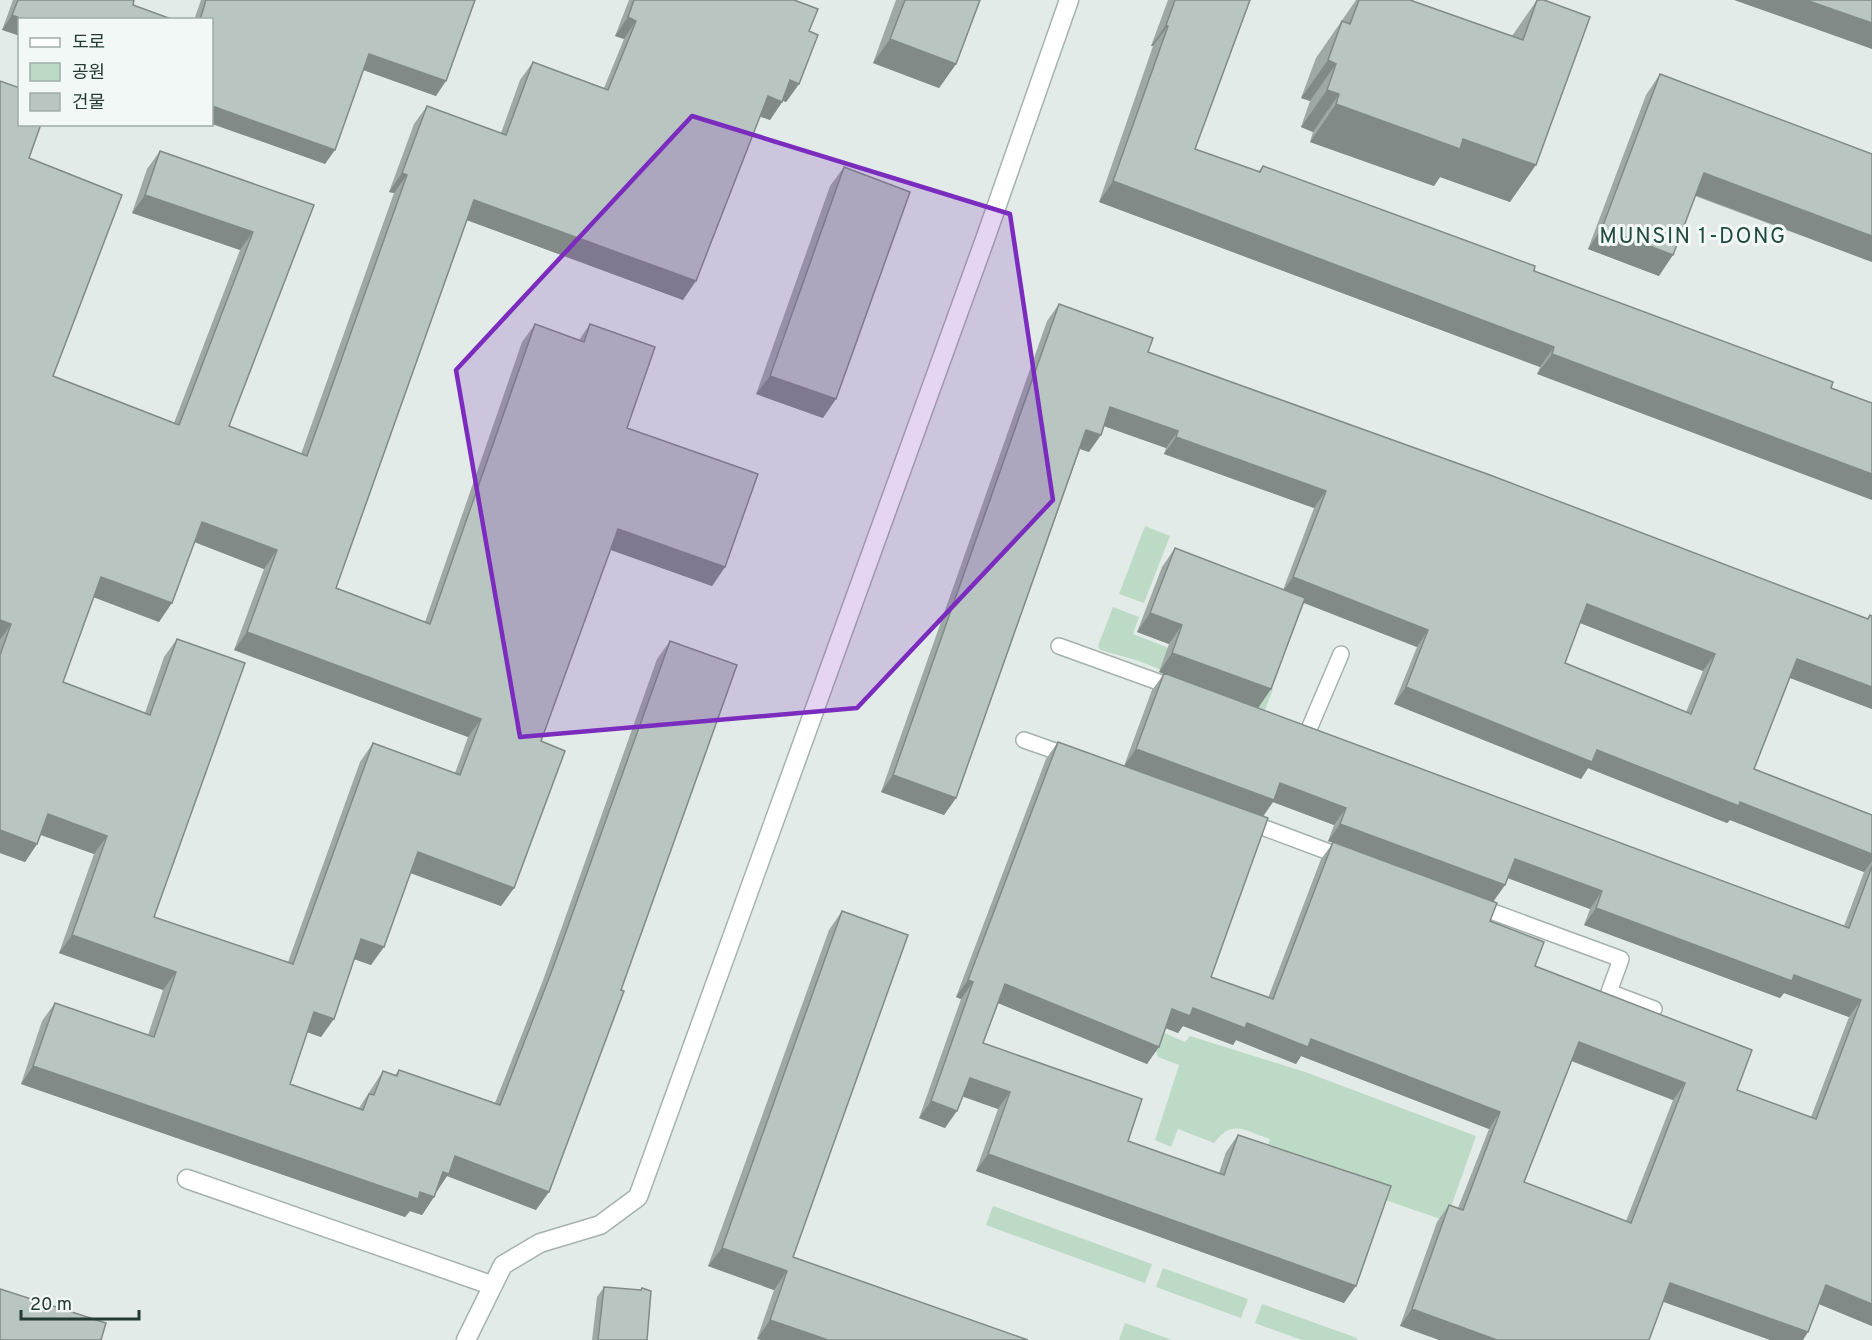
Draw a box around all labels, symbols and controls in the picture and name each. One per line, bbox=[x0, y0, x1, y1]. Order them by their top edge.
legend bbox=[18, 18, 213, 126]
text: 도로 bbox=[72, 32, 105, 55]
text: 공원 bbox=[72, 62, 105, 85]
text: 건물 bbox=[72, 92, 105, 115]
district label: MUNSIN 1-DONG bbox=[1599, 224, 1787, 251]
scale bar bbox=[21, 1283, 140, 1321]
text: 20 m bbox=[30, 1294, 72, 1317]

